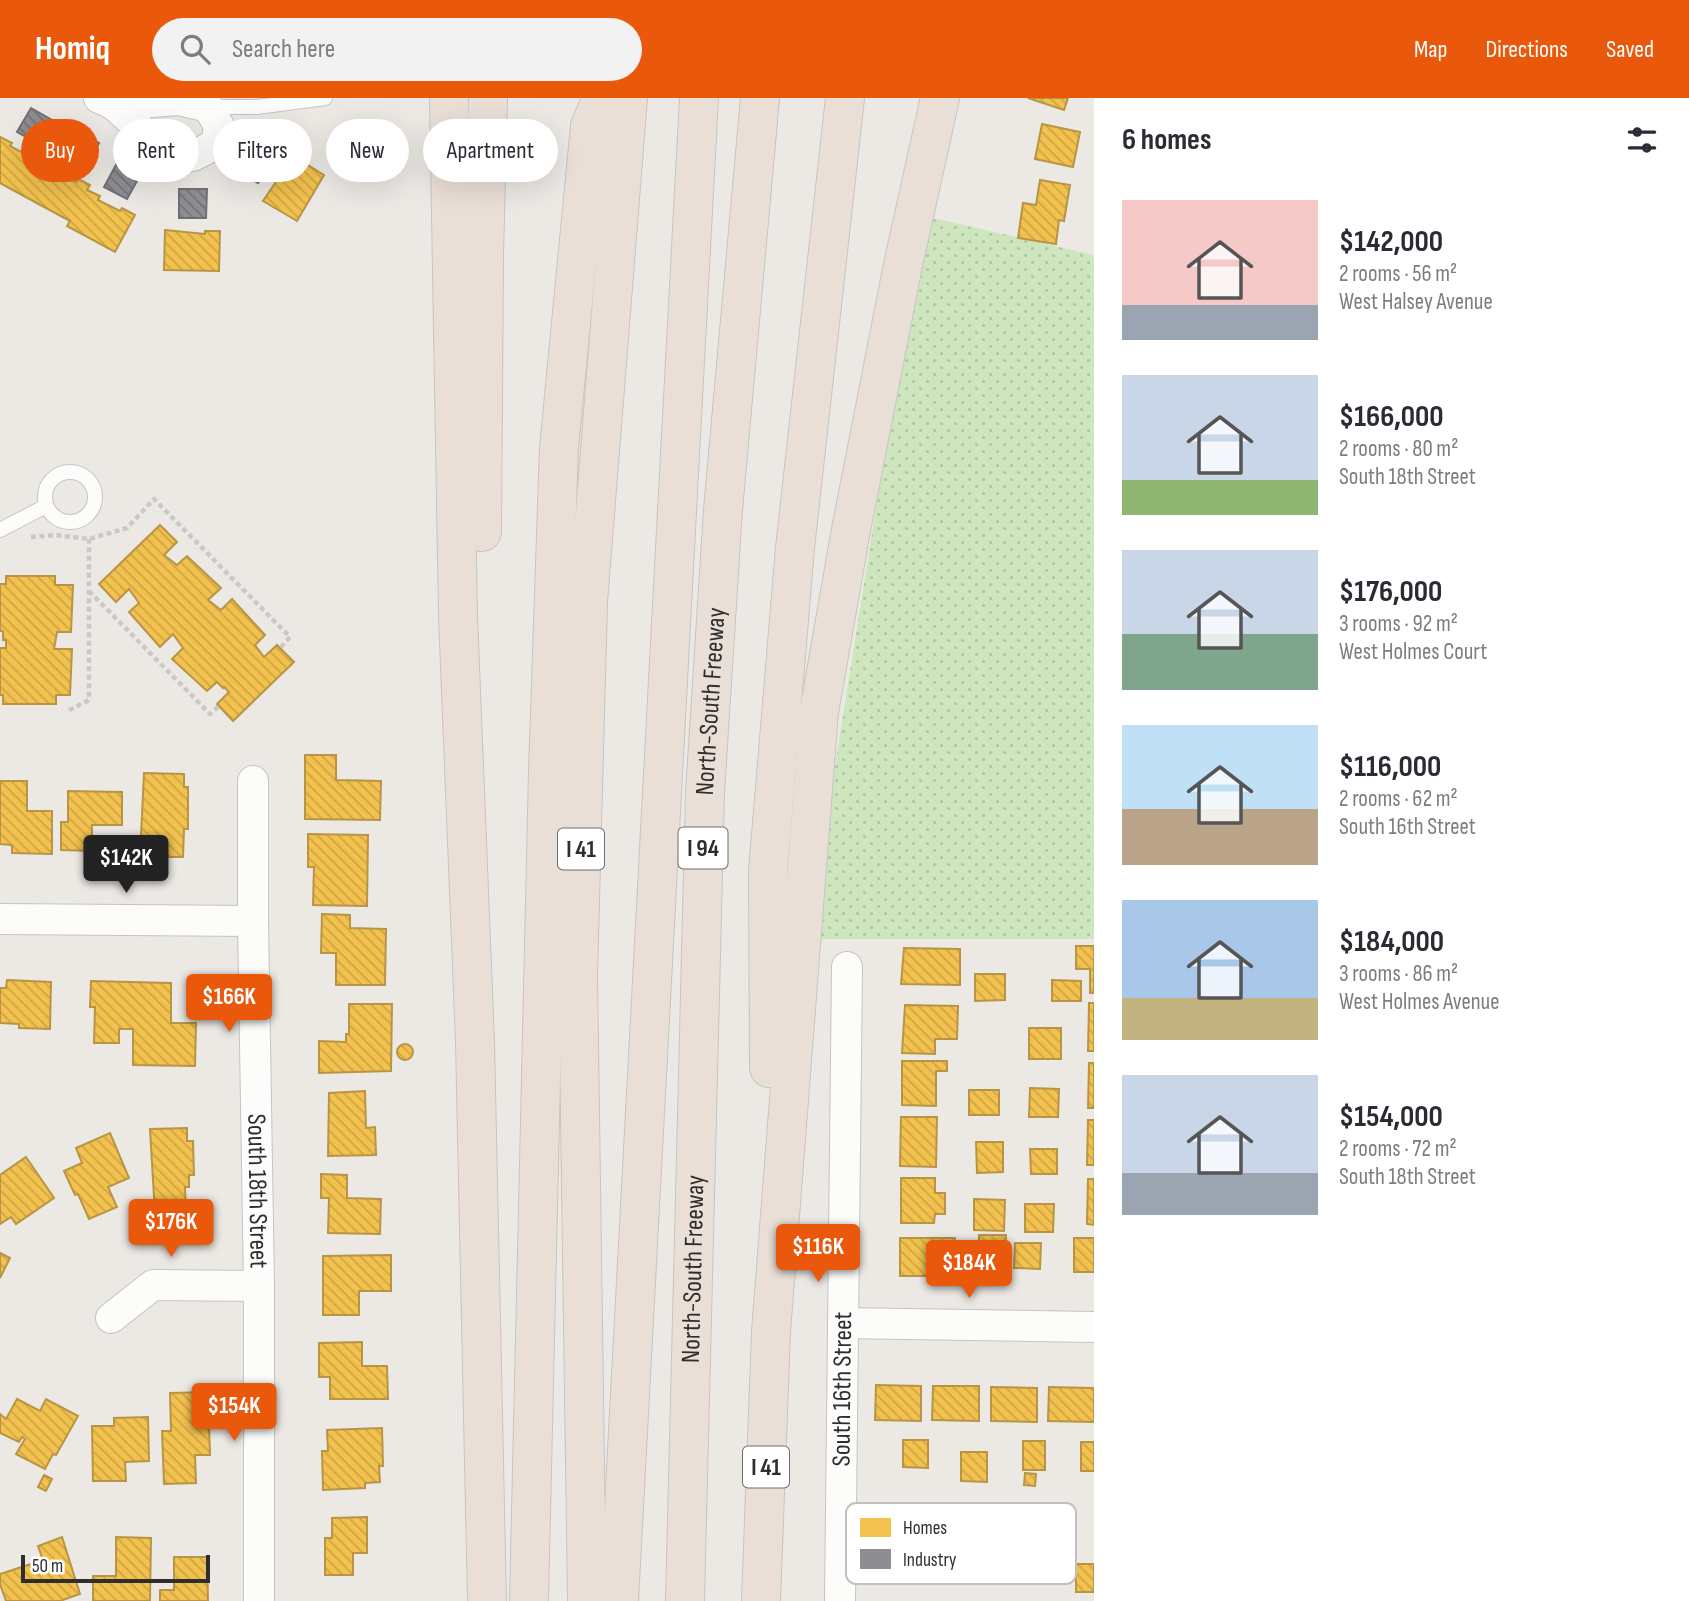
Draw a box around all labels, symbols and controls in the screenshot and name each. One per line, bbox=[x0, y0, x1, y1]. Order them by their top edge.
search box bbox=[152, 18, 642, 81]
text: Homiq bbox=[35, 29, 110, 69]
icon: search bbox=[176, 30, 214, 68]
text: Search here bbox=[232, 34, 335, 65]
text: Map bbox=[1414, 35, 1447, 64]
text: Directions bbox=[1485, 35, 1568, 64]
text: Saved bbox=[1606, 35, 1654, 64]
chip: Buy bbox=[21, 119, 99, 182]
chip: Rent bbox=[113, 119, 199, 182]
chip: Filters bbox=[213, 119, 312, 182]
chip: New bbox=[326, 119, 409, 182]
chip: Apartment bbox=[423, 119, 558, 182]
icon: filters bbox=[1623, 121, 1661, 159]
text: 6 homes bbox=[1122, 122, 1211, 158]
text: $142,000 bbox=[1339, 224, 1443, 260]
icon: home bbox=[1178, 228, 1262, 312]
text: 2 rooms · 56 m² bbox=[1339, 260, 1457, 288]
text: West Halsey Avenue bbox=[1339, 288, 1493, 316]
text: $166,000 bbox=[1339, 399, 1444, 435]
icon: home bbox=[1178, 403, 1262, 487]
text: 2 rooms · 80 m² bbox=[1339, 435, 1458, 463]
text: South 18th Street bbox=[1339, 463, 1476, 491]
text: $176,000 bbox=[1339, 574, 1442, 610]
icon: home bbox=[1178, 578, 1262, 662]
street label: North-South Freeway bbox=[689, 607, 732, 796]
text: 3 rooms · 92 m² bbox=[1339, 610, 1458, 638]
text: West Holmes Court bbox=[1339, 638, 1487, 666]
text: $116,000 bbox=[1339, 749, 1441, 785]
icon: home bbox=[1178, 753, 1262, 837]
text: 2 rooms · 62 m² bbox=[1339, 785, 1458, 813]
text: South 16th Street bbox=[1339, 813, 1476, 841]
road number: I 41 bbox=[558, 828, 604, 870]
road number: I 94 bbox=[678, 828, 728, 868]
pin: $142K bbox=[77, 836, 175, 895]
text: $142K bbox=[99, 844, 153, 872]
text: $184,000 bbox=[1339, 924, 1444, 960]
icon: home bbox=[1178, 928, 1262, 1012]
text: 3 rooms · 86 m² bbox=[1339, 960, 1458, 988]
pin: $166K bbox=[180, 974, 278, 1034]
text: $166K bbox=[202, 983, 256, 1011]
text: West Holmes Avenue bbox=[1339, 988, 1499, 1016]
text: $154,000 bbox=[1339, 1099, 1443, 1135]
icon: home bbox=[1178, 1103, 1262, 1187]
street label: South 18th Street bbox=[241, 1113, 274, 1269]
text: 2 rooms · 72 m² bbox=[1339, 1135, 1457, 1163]
text: South 18th Street bbox=[1339, 1163, 1476, 1191]
street label: North-South Freeway bbox=[675, 1175, 711, 1364]
pin: $176K bbox=[122, 1200, 220, 1259]
text: $176K bbox=[145, 1208, 197, 1236]
pin: $116K bbox=[769, 1224, 867, 1284]
text: $116K bbox=[792, 1233, 844, 1261]
pin: $184K bbox=[920, 1240, 1018, 1300]
text: $184K bbox=[942, 1249, 996, 1277]
street label: South 16th Street bbox=[826, 1311, 859, 1466]
pin: $154K bbox=[185, 1384, 283, 1443]
text: $154K bbox=[208, 1392, 261, 1420]
road number: I 41 bbox=[743, 1447, 789, 1488]
legend bbox=[846, 1503, 1076, 1584]
text: Homes bbox=[903, 1517, 947, 1540]
text: Industry bbox=[903, 1549, 957, 1572]
scale bar bbox=[21, 1552, 210, 1584]
text: 50 m bbox=[32, 1555, 63, 1578]

